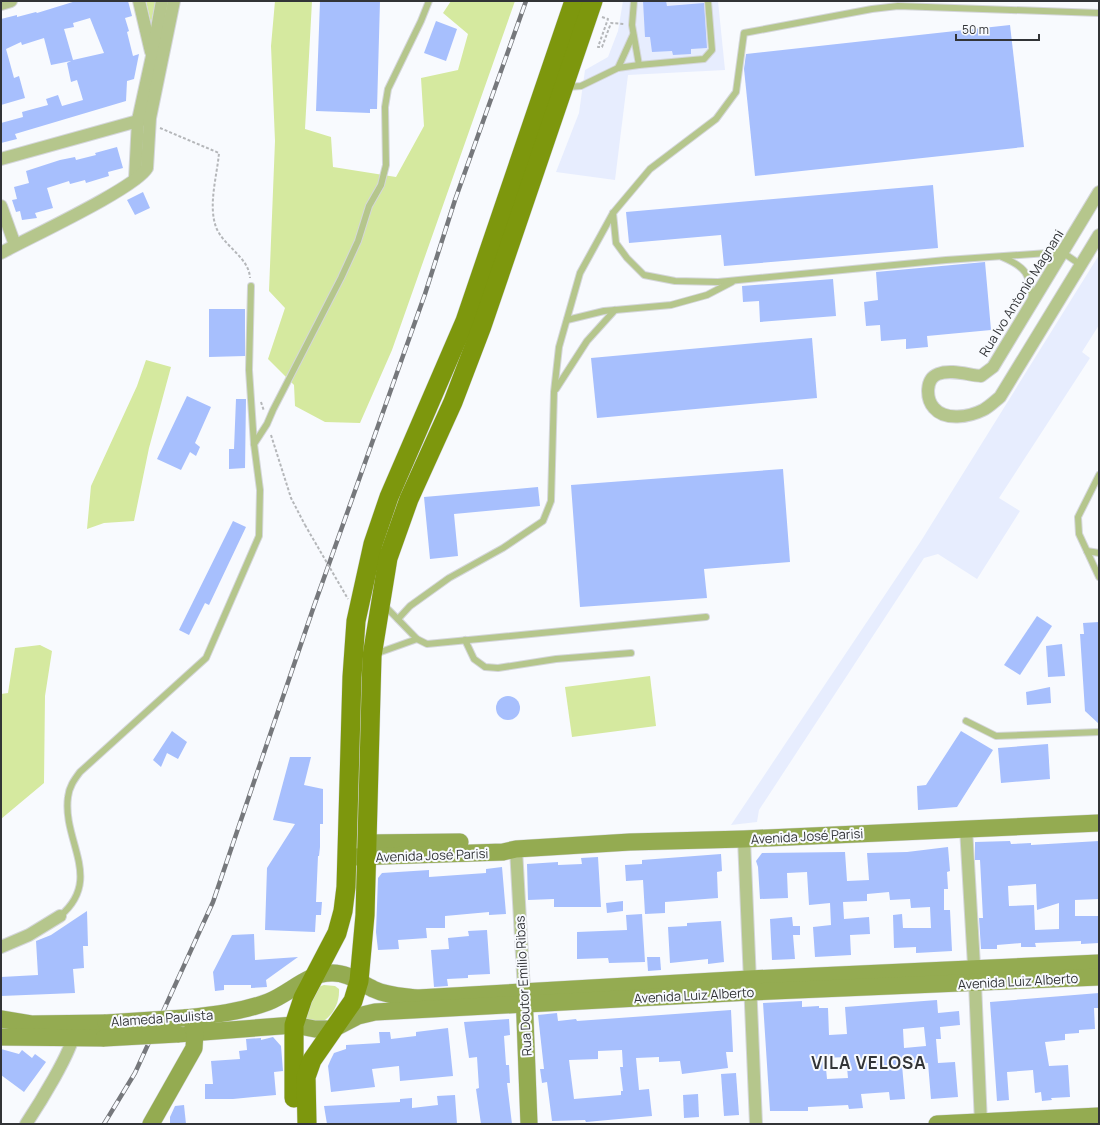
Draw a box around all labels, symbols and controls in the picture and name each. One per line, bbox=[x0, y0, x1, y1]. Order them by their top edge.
scale bar bbox=[956, 16, 1039, 42]
text: 50 m bbox=[962, 21, 989, 38]
street label: Rua Ivo Antonio Magnani bbox=[975, 226, 1067, 360]
street label: Avenida José Parisi bbox=[750, 824, 864, 848]
street label: Avenida José Parisi bbox=[375, 844, 489, 866]
street label: Rua Doutor Emílio Ribas bbox=[510, 915, 536, 1057]
street label: Avenida Luiz Alberto bbox=[957, 969, 1079, 993]
street label: Avenida Luiz Alberto bbox=[633, 983, 755, 1007]
street label: Alameda Paulista bbox=[110, 1005, 214, 1031]
district label: VILA VELOSA bbox=[811, 1051, 927, 1074]

